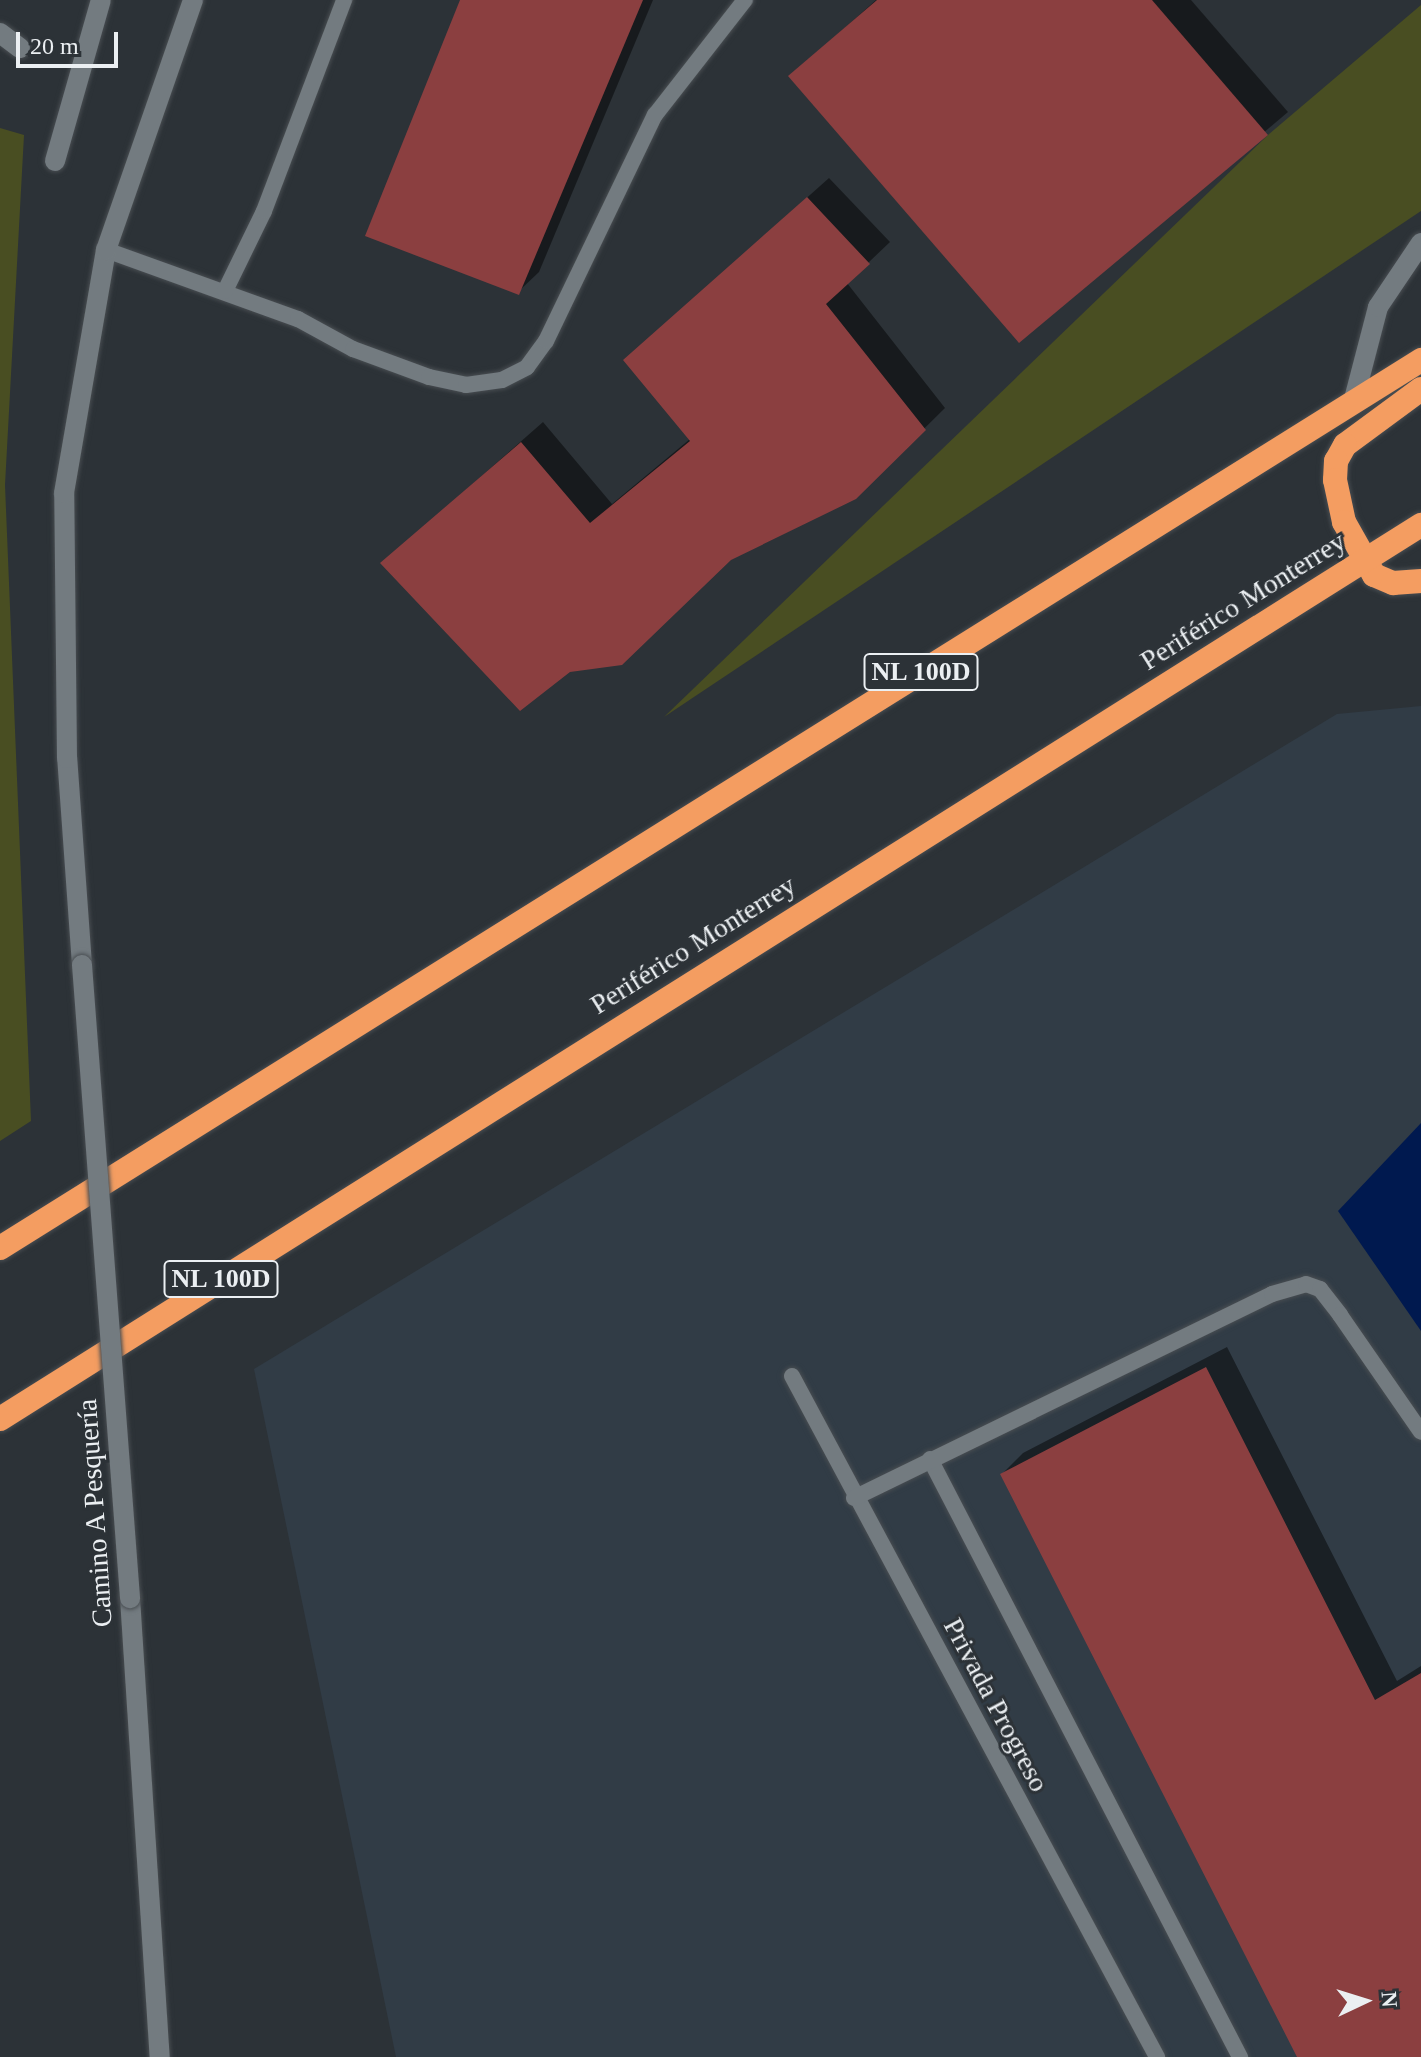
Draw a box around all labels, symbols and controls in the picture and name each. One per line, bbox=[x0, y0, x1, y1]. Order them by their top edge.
scale bar bbox=[20, 16, 122, 66]
text: 20 m bbox=[30, 33, 79, 59]
street label: Periférico Monterrey bbox=[1134, 524, 1352, 678]
road number: NL 100D bbox=[861, 650, 981, 694]
street label: Periférico Monterrey bbox=[584, 868, 802, 1022]
road number: NL 100D bbox=[161, 1257, 281, 1301]
street label: Camino A Pesquería bbox=[70, 1396, 120, 1630]
street label: Privada Progreso bbox=[936, 1612, 1056, 1798]
north arrow bbox=[1325, 1961, 1405, 2041]
text: N bbox=[1376, 1990, 1402, 2008]

